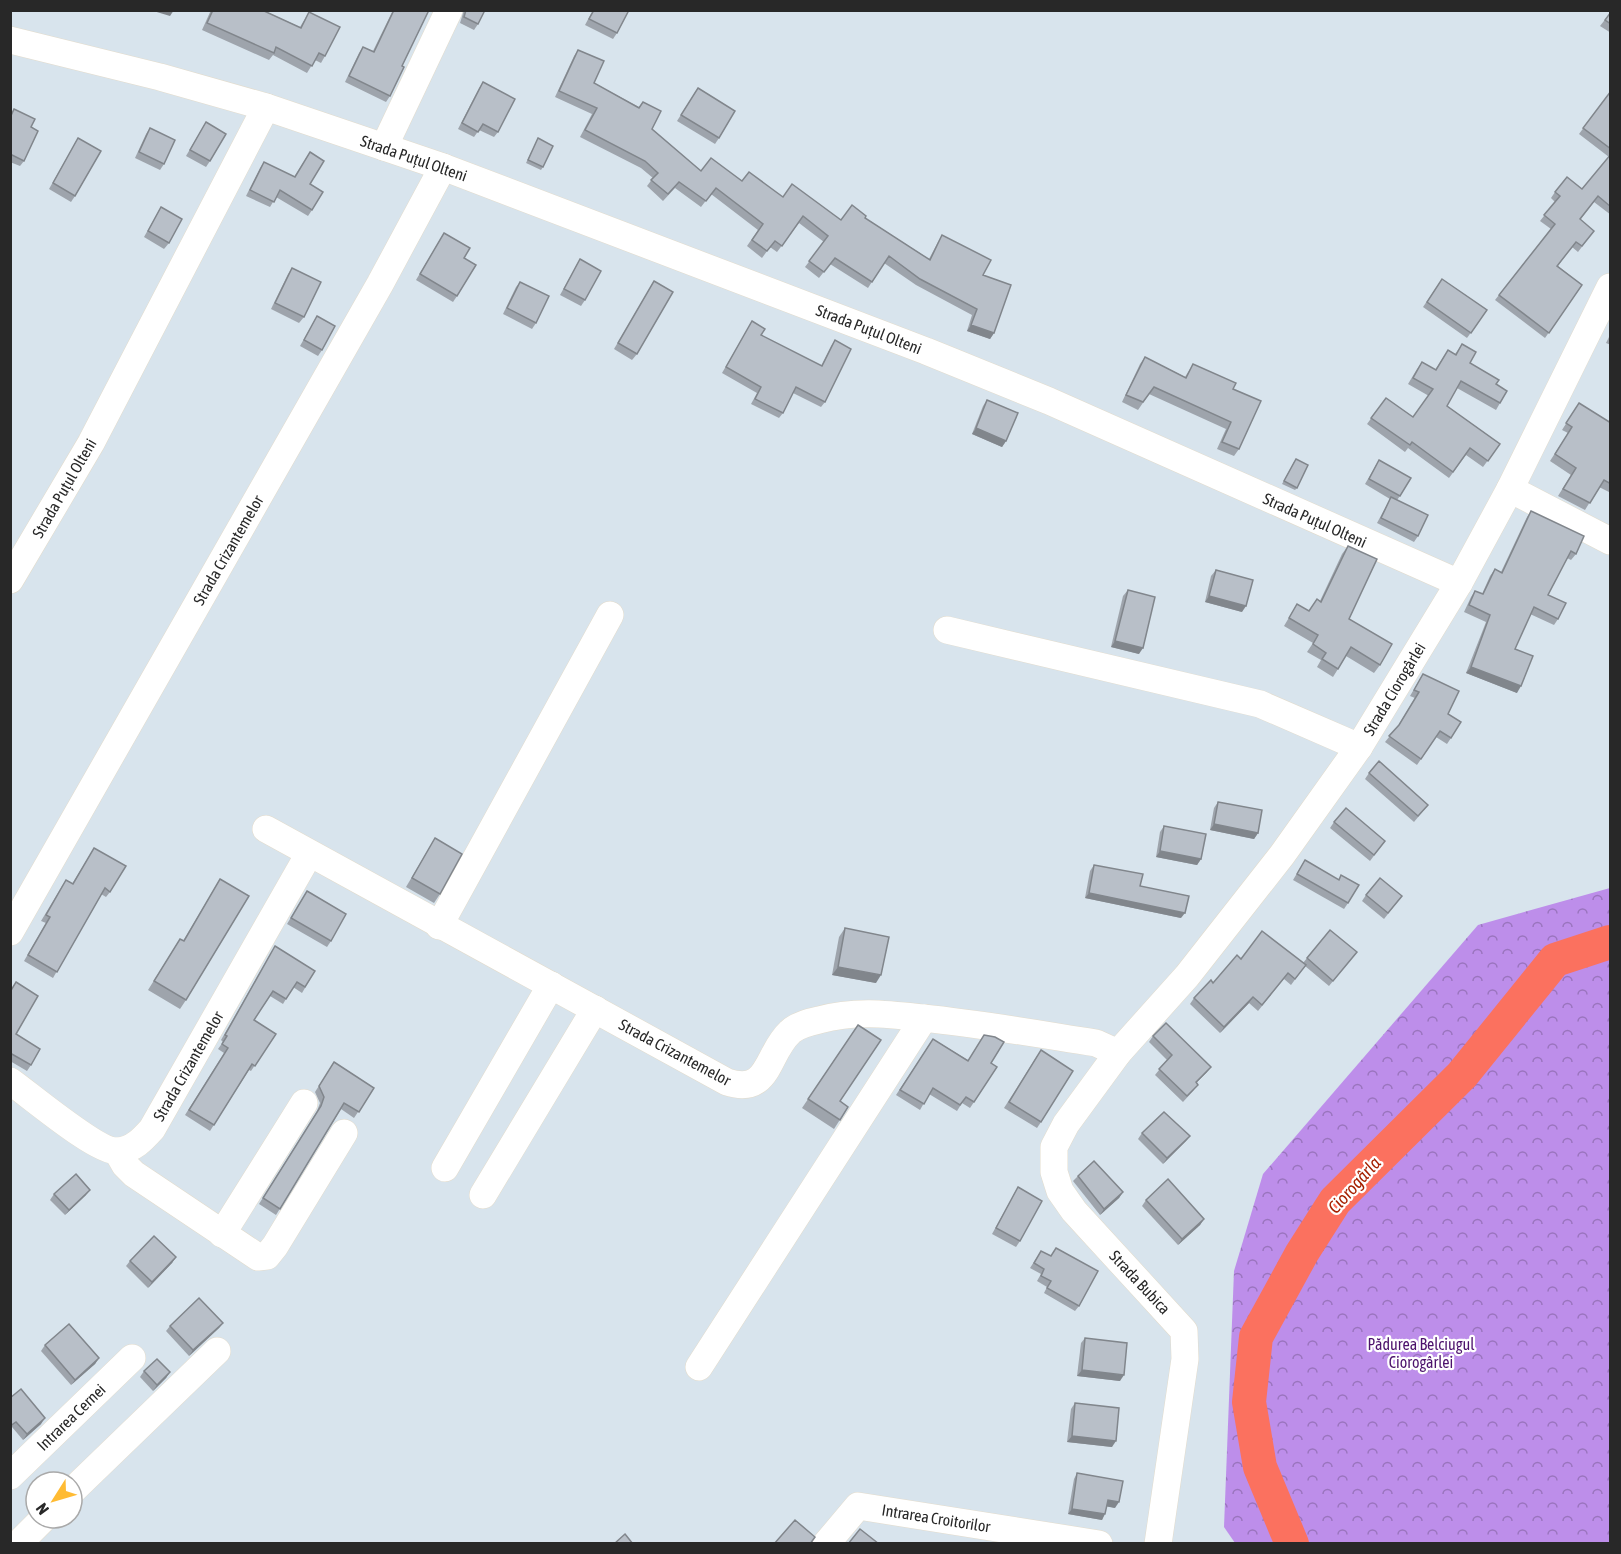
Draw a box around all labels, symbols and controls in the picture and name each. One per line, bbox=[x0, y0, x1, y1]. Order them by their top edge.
street label: Strada Puțul Olteni bbox=[358, 131, 470, 186]
street label: Strada Puțul Olteni bbox=[813, 301, 924, 358]
street label: Strada Puțul Olteni bbox=[28, 435, 101, 541]
street label: Strada Puțul Olteni bbox=[1260, 489, 1370, 552]
street label: Strada Crizantemelor bbox=[189, 492, 267, 608]
street label: Strada Ciorogârlei bbox=[1359, 639, 1430, 739]
street label: Strada Crizantemelor bbox=[149, 1008, 227, 1124]
street label: Strada Crizantemelor bbox=[616, 1015, 734, 1089]
water label: Ciorogârla bbox=[1323, 1152, 1385, 1218]
street label: Strada Bubica bbox=[1106, 1246, 1174, 1318]
park label: Pădurea Belciugul Ciorogârlei bbox=[1368, 1335, 1475, 1372]
street label: Intrarea Cernei bbox=[33, 1380, 109, 1454]
north arrow bbox=[24, 1470, 84, 1530]
text: N bbox=[32, 1500, 52, 1518]
street label: Intrarea Croitorilor bbox=[880, 1501, 992, 1536]

